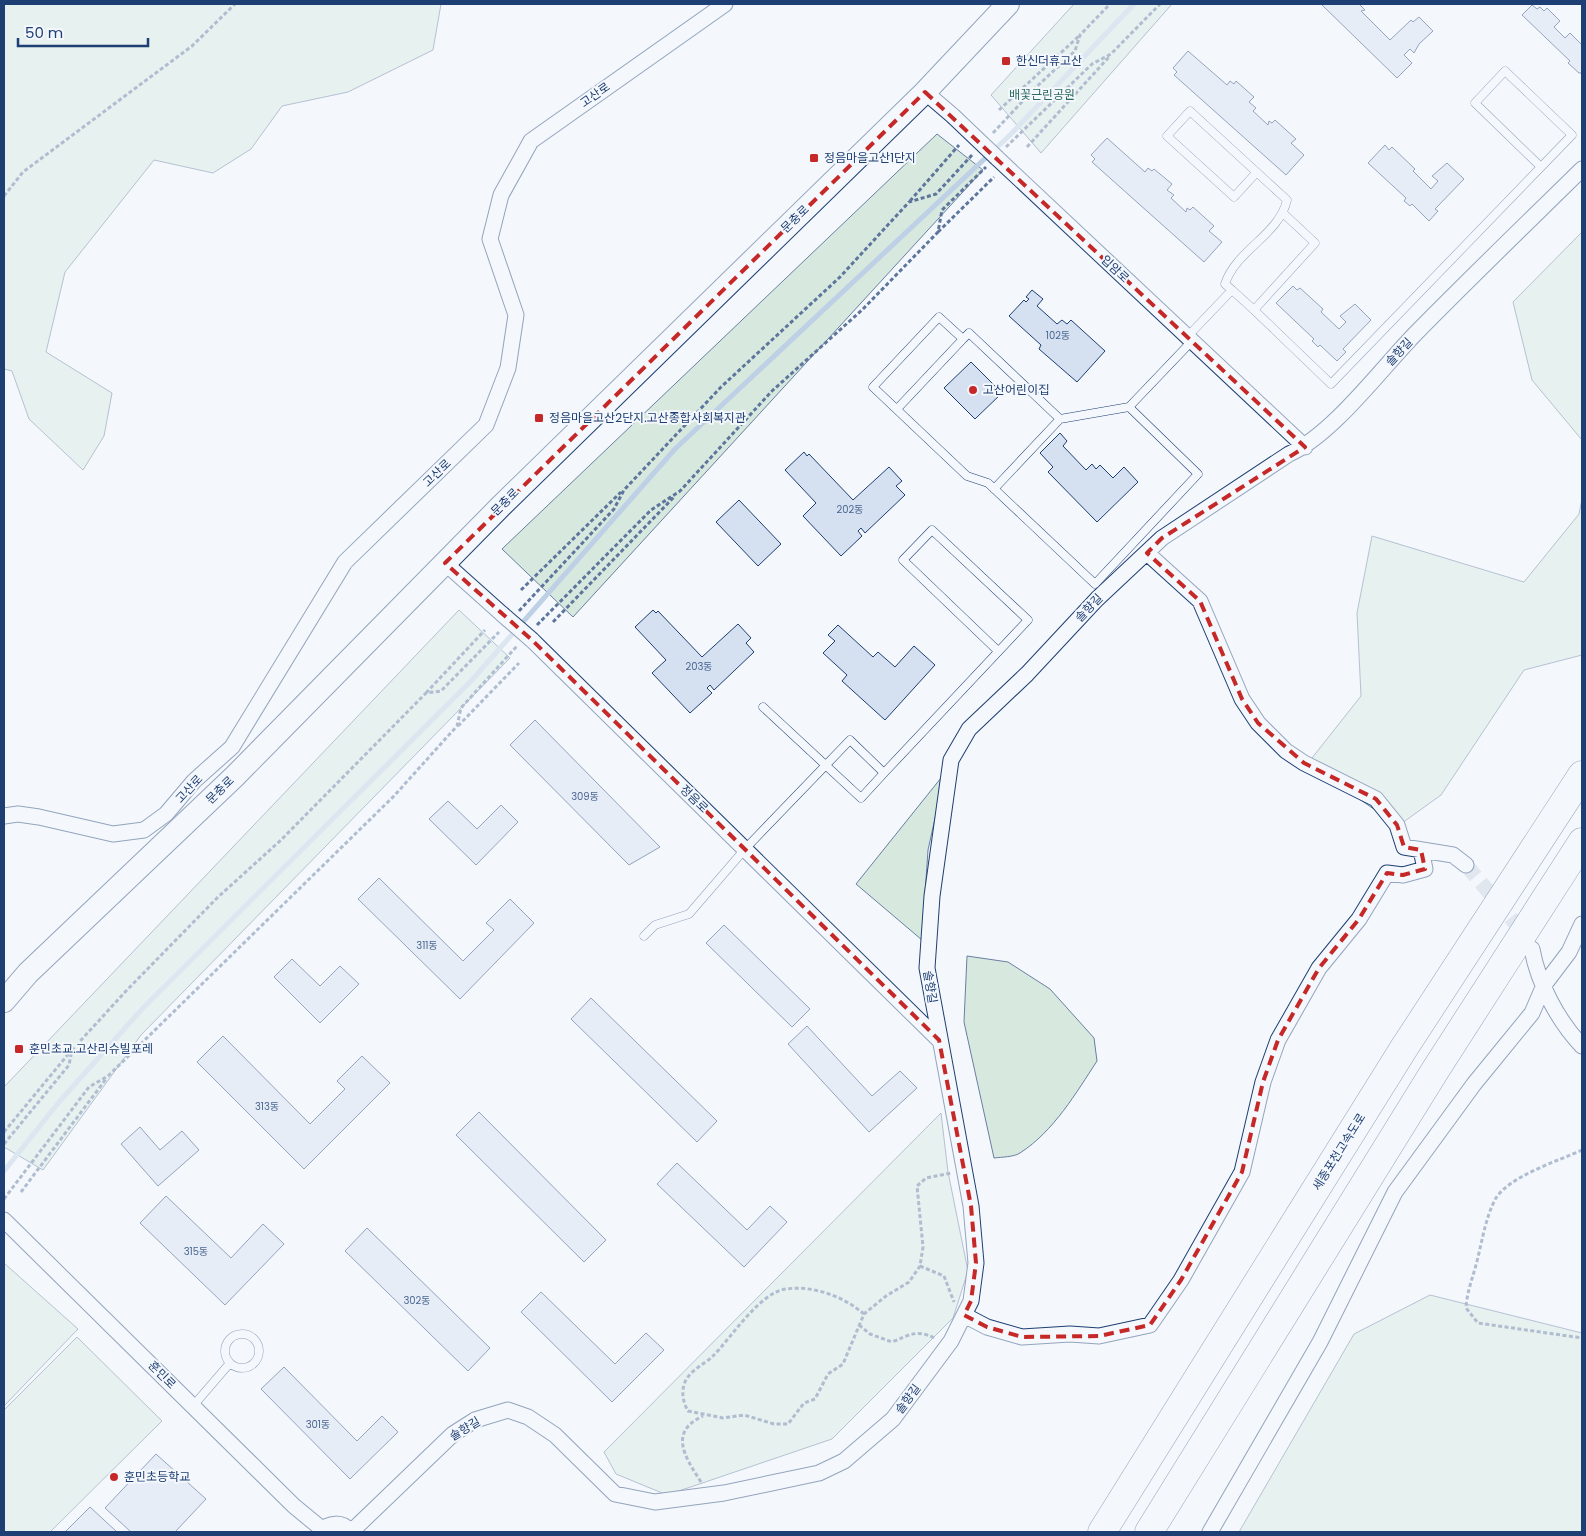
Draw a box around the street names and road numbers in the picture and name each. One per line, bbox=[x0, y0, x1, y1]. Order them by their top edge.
street label: 고산로 bbox=[576, 78, 613, 111]
street label: 문충로 bbox=[777, 201, 812, 236]
street label: 입암로 bbox=[1097, 251, 1133, 286]
street label: 솔향길 bbox=[1381, 334, 1416, 370]
street label: 고산로 bbox=[419, 455, 454, 490]
street label: 문충로 bbox=[487, 484, 522, 519]
street label: 솔향길 bbox=[1071, 590, 1106, 625]
street label: 고산로 bbox=[171, 771, 206, 807]
street label: 문충로 bbox=[202, 772, 237, 807]
street label: 정음로 bbox=[677, 781, 712, 816]
street label: 솔향길 bbox=[920, 969, 941, 1005]
street label: 세종포천고속도로 bbox=[1308, 1110, 1369, 1194]
street label: 훈민로 bbox=[145, 1357, 180, 1392]
street label: 솔향길 bbox=[891, 1380, 924, 1417]
street label: 솔향길 bbox=[446, 1413, 483, 1444]

